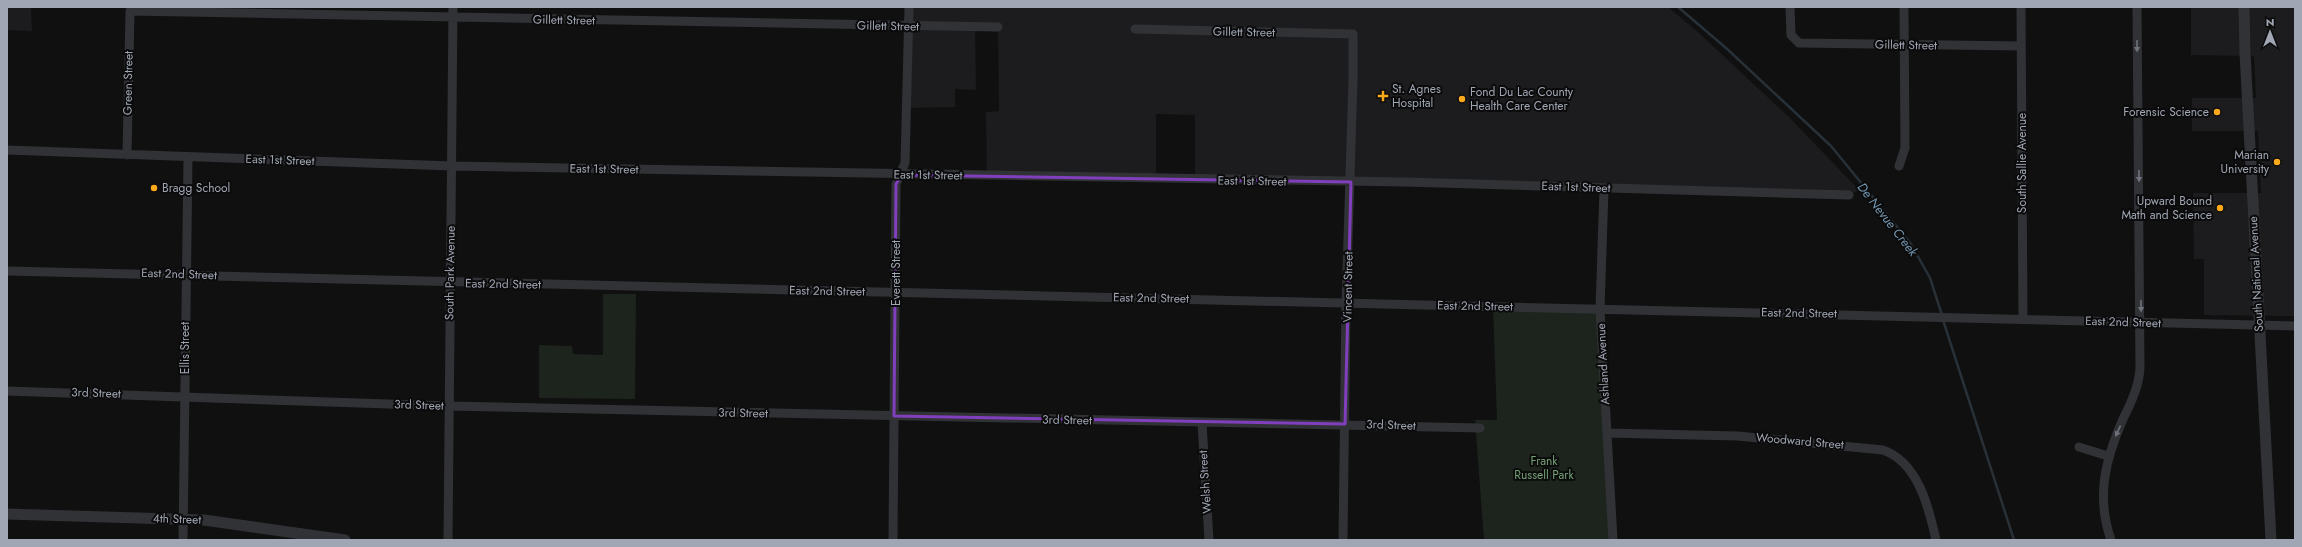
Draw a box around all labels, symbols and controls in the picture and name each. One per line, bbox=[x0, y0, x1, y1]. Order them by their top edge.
street label: Gillett Street bbox=[533, 10, 595, 30]
north arrow bbox=[2250, 12, 2290, 52]
text: N bbox=[2266, 14, 2274, 30]
street label: Gillett Street bbox=[857, 16, 919, 36]
street label: Gillett Street bbox=[1213, 22, 1275, 42]
street label: Gillett Street bbox=[1875, 35, 1937, 55]
one-way arrow bbox=[2134, 40, 2140, 53]
street label: Green Street bbox=[118, 51, 138, 115]
place label: St. Agnes Hospital bbox=[1392, 80, 1441, 112]
place label: Fond Du Lac County Health Care Center bbox=[1470, 83, 1574, 115]
marker: St. Agnes Hospital bbox=[1377, 90, 1389, 102]
marker: Fond Du Lac County Health Care Center bbox=[1457, 94, 1467, 104]
place label: Forensic Science bbox=[2123, 103, 2209, 121]
marker: Forensic Science bbox=[2212, 107, 2222, 117]
street label: South Sallie Avenue bbox=[2013, 113, 2031, 213]
place label: Marian University bbox=[2221, 146, 2270, 178]
street label: East 1st Street bbox=[245, 150, 315, 170]
marker: Marian University bbox=[2272, 157, 2282, 167]
street label: East 1st Street bbox=[569, 159, 639, 179]
street label: East 1st Street bbox=[893, 165, 963, 185]
one-way arrow bbox=[2136, 170, 2142, 183]
street label: East 1st Street bbox=[1217, 171, 1287, 191]
street label: East 1st Street bbox=[1541, 177, 1611, 197]
water label: De Nevue Creek bbox=[1853, 178, 1923, 261]
place label: Bragg School bbox=[162, 179, 230, 197]
marker: Bragg School bbox=[149, 183, 159, 193]
place label: Upward Bound Math and Science bbox=[2121, 192, 2212, 224]
marker: Upward Bound Math and Science bbox=[2215, 203, 2225, 213]
street label: South National Avenue bbox=[2244, 216, 2268, 332]
street label: South Park Avenue bbox=[440, 226, 460, 320]
street label: Everett Street bbox=[887, 240, 905, 306]
street label: Vincent Street bbox=[1338, 251, 1358, 322]
street label: East 2nd Street bbox=[141, 264, 217, 284]
street label: East 2nd Street bbox=[465, 274, 541, 294]
street label: East 2nd Street bbox=[789, 281, 865, 301]
street label: East 2nd Street bbox=[1113, 288, 1189, 308]
street label: East 2nd Street bbox=[1437, 296, 1513, 316]
one-way arrow bbox=[2138, 300, 2144, 313]
street label: East 2nd Street bbox=[1761, 303, 1837, 323]
street label: East 2nd Street bbox=[2085, 312, 2161, 332]
street label: Ellis Street bbox=[176, 322, 194, 374]
street label: Ashland Avenue bbox=[1592, 323, 1614, 405]
street label: 3rd Street bbox=[71, 383, 121, 403]
street label: 3rd Street bbox=[394, 395, 444, 415]
street label: 3rd Street bbox=[718, 404, 768, 422]
street label: 3rd Street bbox=[1042, 411, 1092, 429]
street label: 3rd Street bbox=[1366, 415, 1416, 435]
one-way arrow bbox=[2115, 426, 2121, 437]
street label: Woodward Street bbox=[1755, 428, 1845, 454]
street label: Welsh Street bbox=[1194, 450, 1216, 514]
park label: Frank Russell Park bbox=[1514, 452, 1574, 484]
street label: 4th Street bbox=[152, 509, 202, 529]

